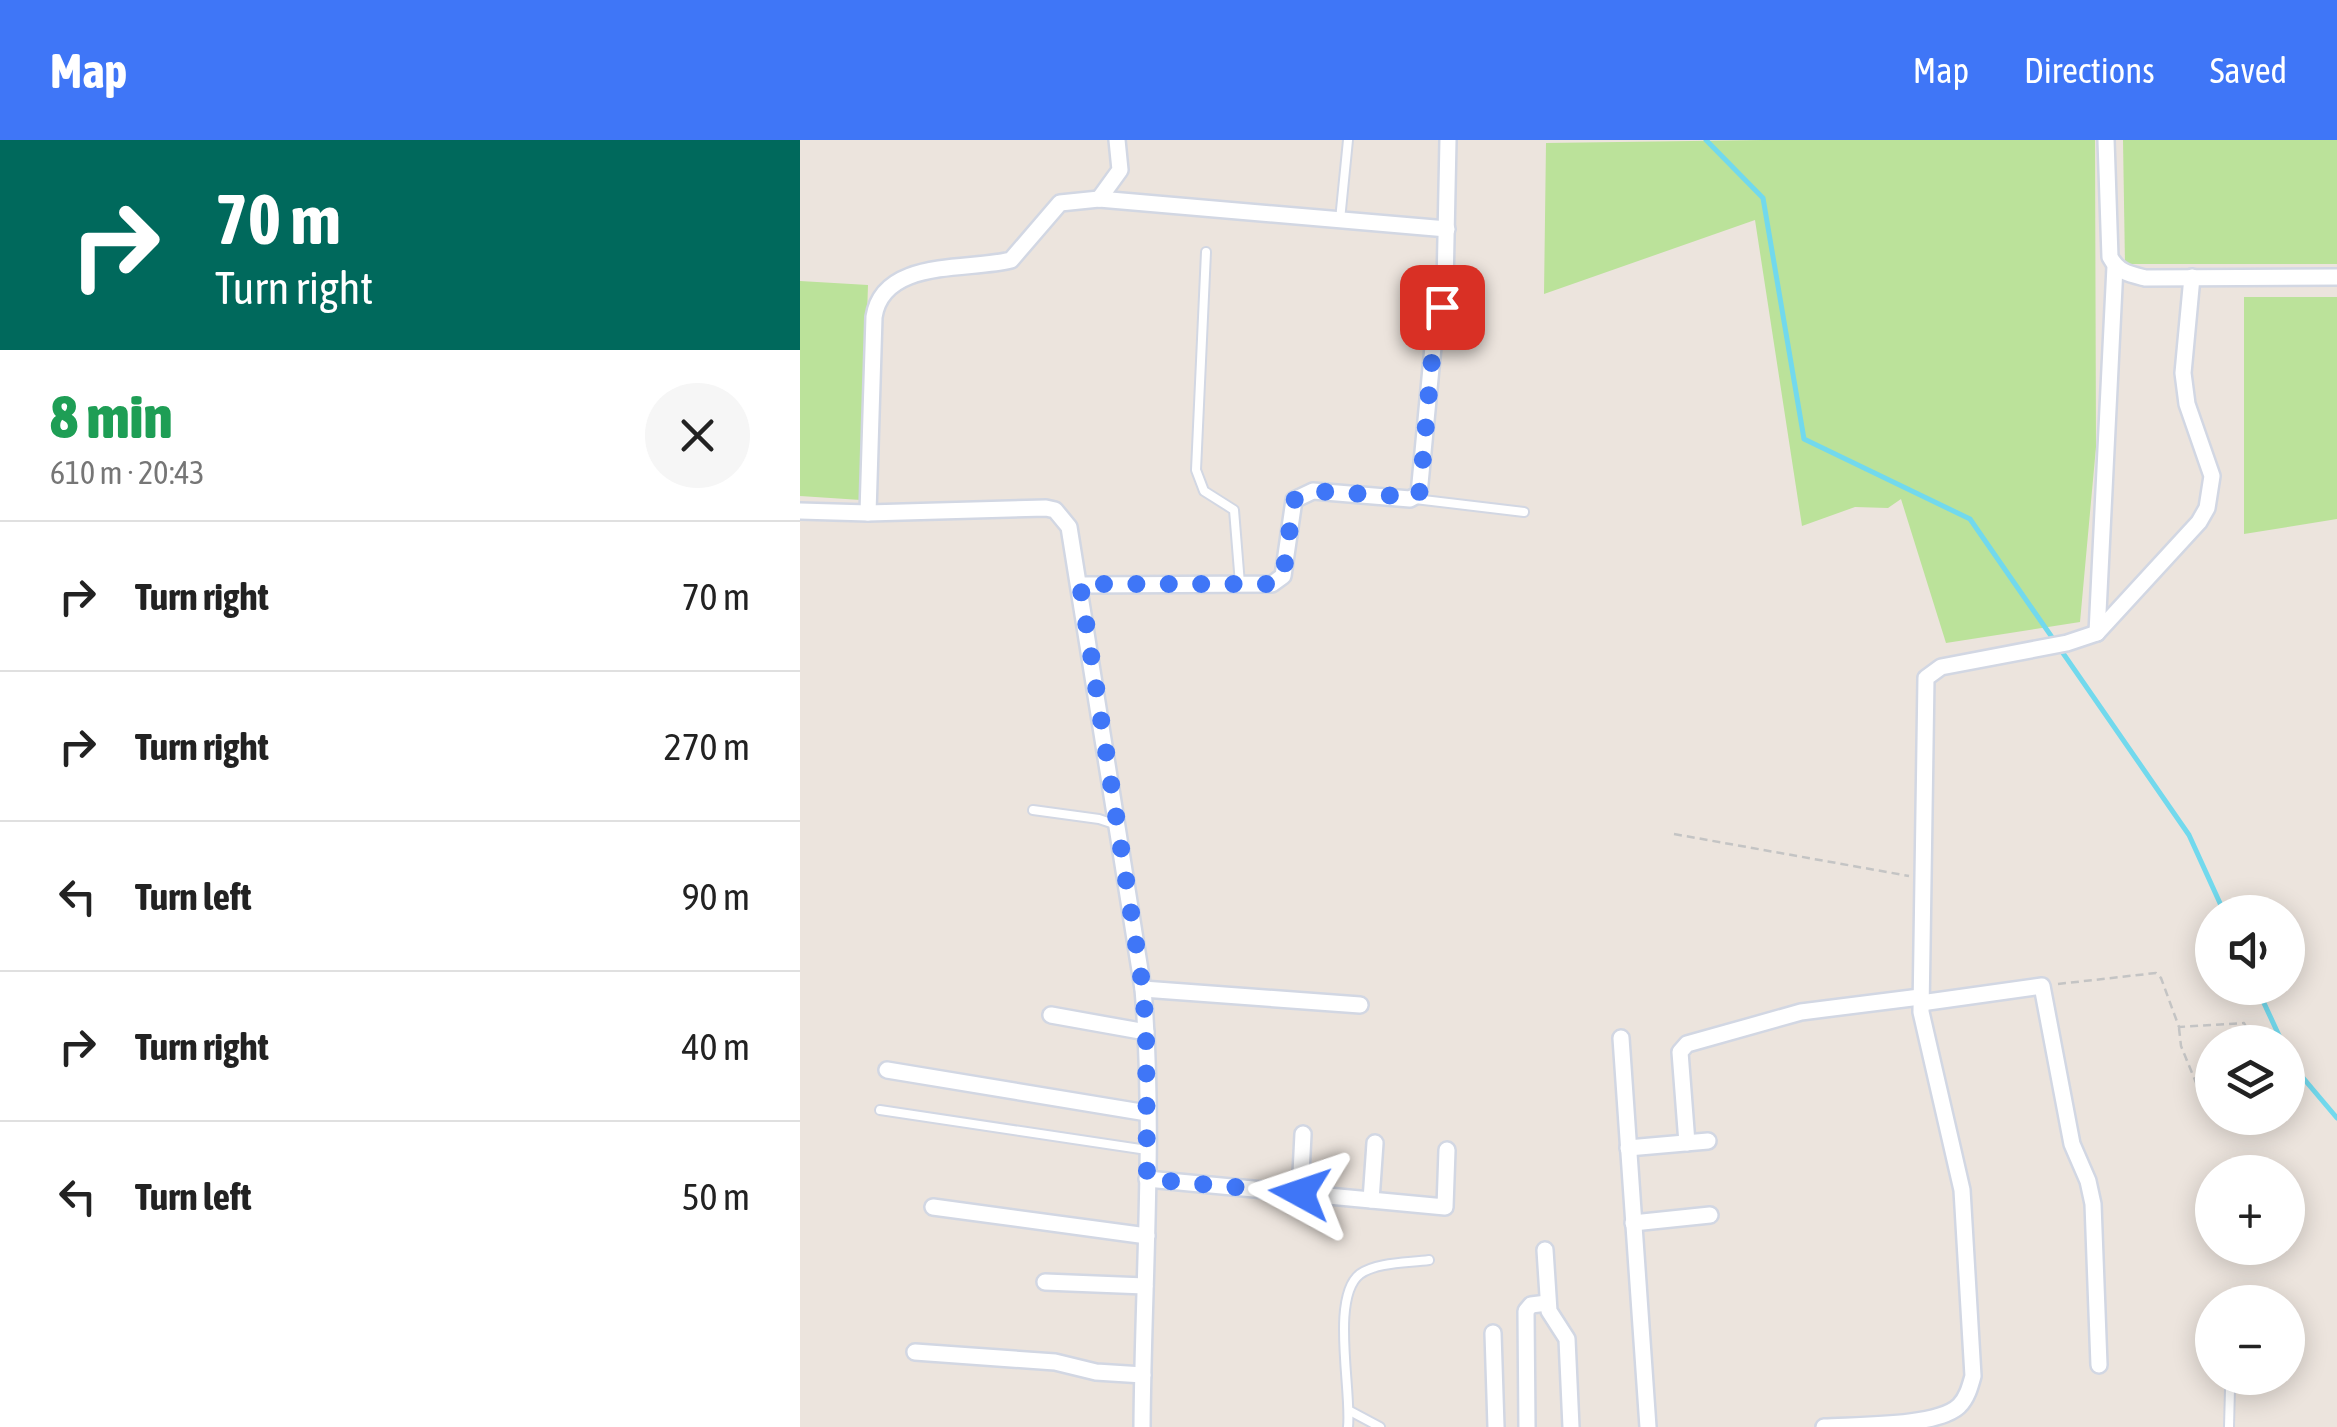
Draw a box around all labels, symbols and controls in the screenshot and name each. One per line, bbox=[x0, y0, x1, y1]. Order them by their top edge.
text: Map bbox=[50, 43, 127, 98]
text: Map bbox=[1913, 50, 1969, 90]
text: Directions bbox=[2024, 50, 2155, 90]
text: Saved bbox=[2210, 50, 2287, 90]
text: 70 m bbox=[215, 179, 341, 259]
icon: right bbox=[50, 180, 180, 310]
text: Turn right bbox=[215, 262, 373, 314]
pin bbox=[1400, 265, 1485, 350]
icon: arrive bbox=[1415, 280, 1470, 335]
text: 8 min bbox=[50, 382, 173, 451]
button: close bbox=[645, 383, 750, 488]
text: 610 m · 20:43 bbox=[50, 454, 205, 491]
icon: right bbox=[50, 569, 105, 624]
text: Turn right bbox=[135, 575, 269, 618]
text: 70 m bbox=[682, 575, 750, 618]
icon: right bbox=[50, 719, 105, 774]
text: Turn right bbox=[135, 725, 269, 768]
text: 270 m bbox=[664, 725, 750, 768]
icon: left bbox=[50, 869, 105, 924]
text: Turn left bbox=[135, 875, 251, 918]
text: 90 m bbox=[682, 875, 750, 918]
map controls bbox=[2195, 895, 2305, 1395]
button: sound bbox=[2195, 895, 2305, 1005]
icon: right bbox=[50, 1019, 105, 1074]
text: Turn right bbox=[135, 1025, 269, 1068]
text: 40 m bbox=[682, 1025, 750, 1068]
button: layers bbox=[2195, 1025, 2305, 1135]
position arrow bbox=[1248, 1141, 1352, 1245]
button: + bbox=[2195, 1155, 2305, 1265]
icon: left bbox=[50, 1169, 105, 1224]
text: Turn left bbox=[135, 1175, 251, 1218]
text: 50 m bbox=[682, 1175, 750, 1218]
button: − bbox=[2195, 1285, 2305, 1395]

